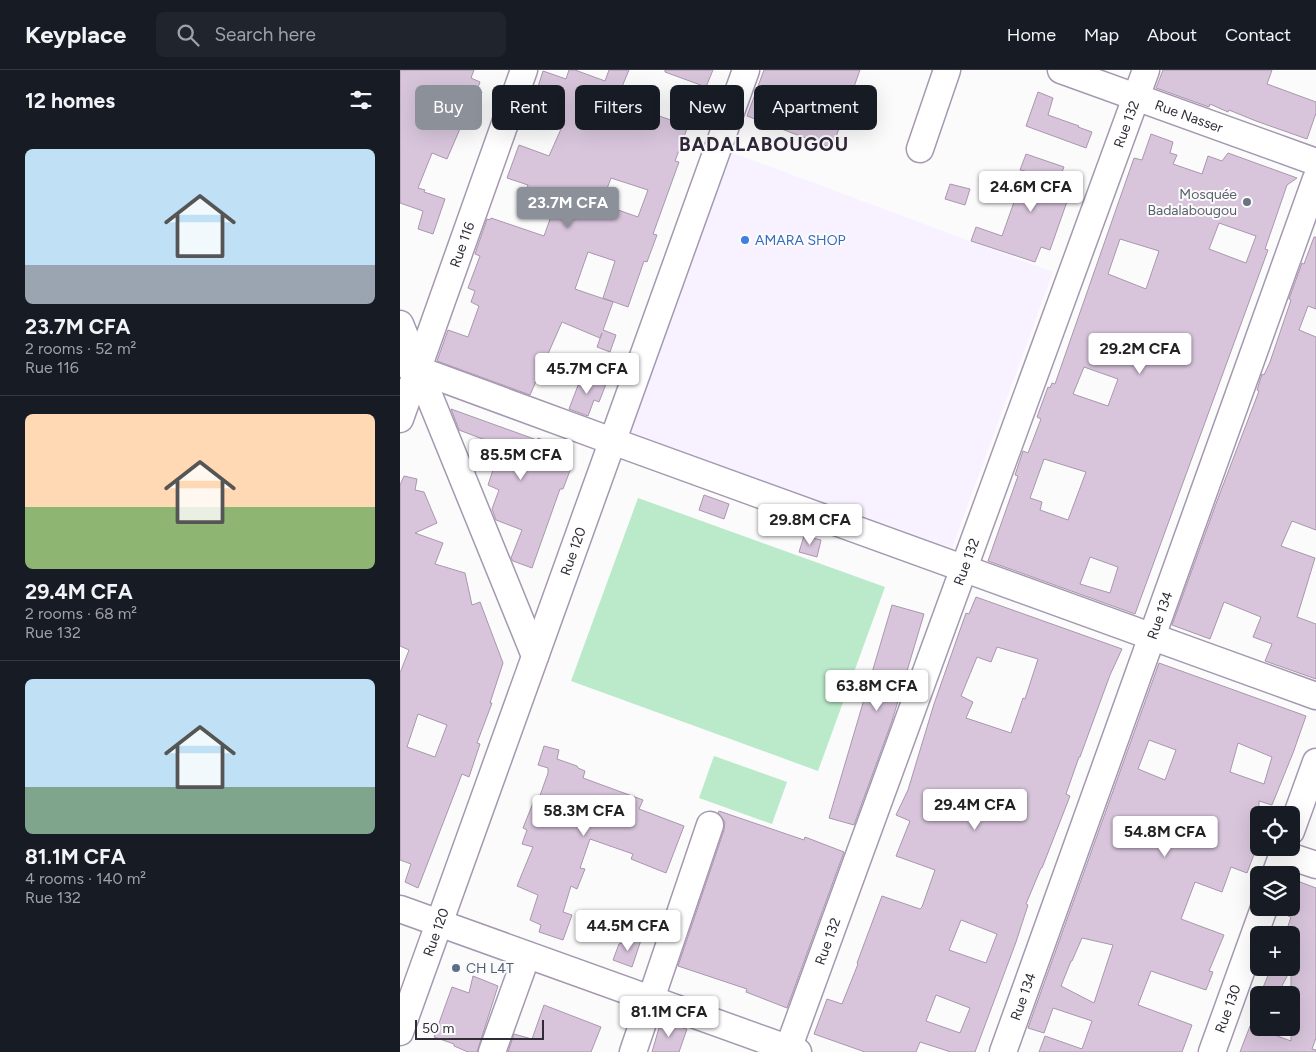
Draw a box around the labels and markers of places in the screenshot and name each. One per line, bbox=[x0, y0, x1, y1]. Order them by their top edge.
pin: 24.6M CFA bbox=[974, 170, 1088, 213]
pin: 23.7M CFA bbox=[511, 186, 625, 229]
place label: Mosquée Badalabougou bbox=[1147, 186, 1237, 219]
marker: Mosquée Badalabougou bbox=[1241, 196, 1253, 208]
place label: AMARA SHOP bbox=[755, 232, 846, 249]
marker: AMARA SHOP bbox=[739, 234, 751, 246]
pin: 29.2M CFA bbox=[1083, 332, 1197, 375]
pin: 45.7M CFA bbox=[530, 352, 644, 395]
pin: 85.5M CFA bbox=[464, 438, 578, 481]
pin: 29.8M CFA bbox=[753, 504, 867, 546]
pin: 63.8M CFA bbox=[820, 670, 934, 712]
pin: 29.4M CFA bbox=[918, 788, 1032, 831]
pin: 58.3M CFA bbox=[527, 794, 641, 837]
pin: 54.8M CFA bbox=[1108, 816, 1222, 858]
pin: 44.5M CFA bbox=[571, 910, 685, 952]
place label: CH L4T bbox=[466, 960, 514, 977]
marker: CH L4T bbox=[450, 962, 462, 974]
pin: 81.1M CFA bbox=[612, 996, 726, 1038]

